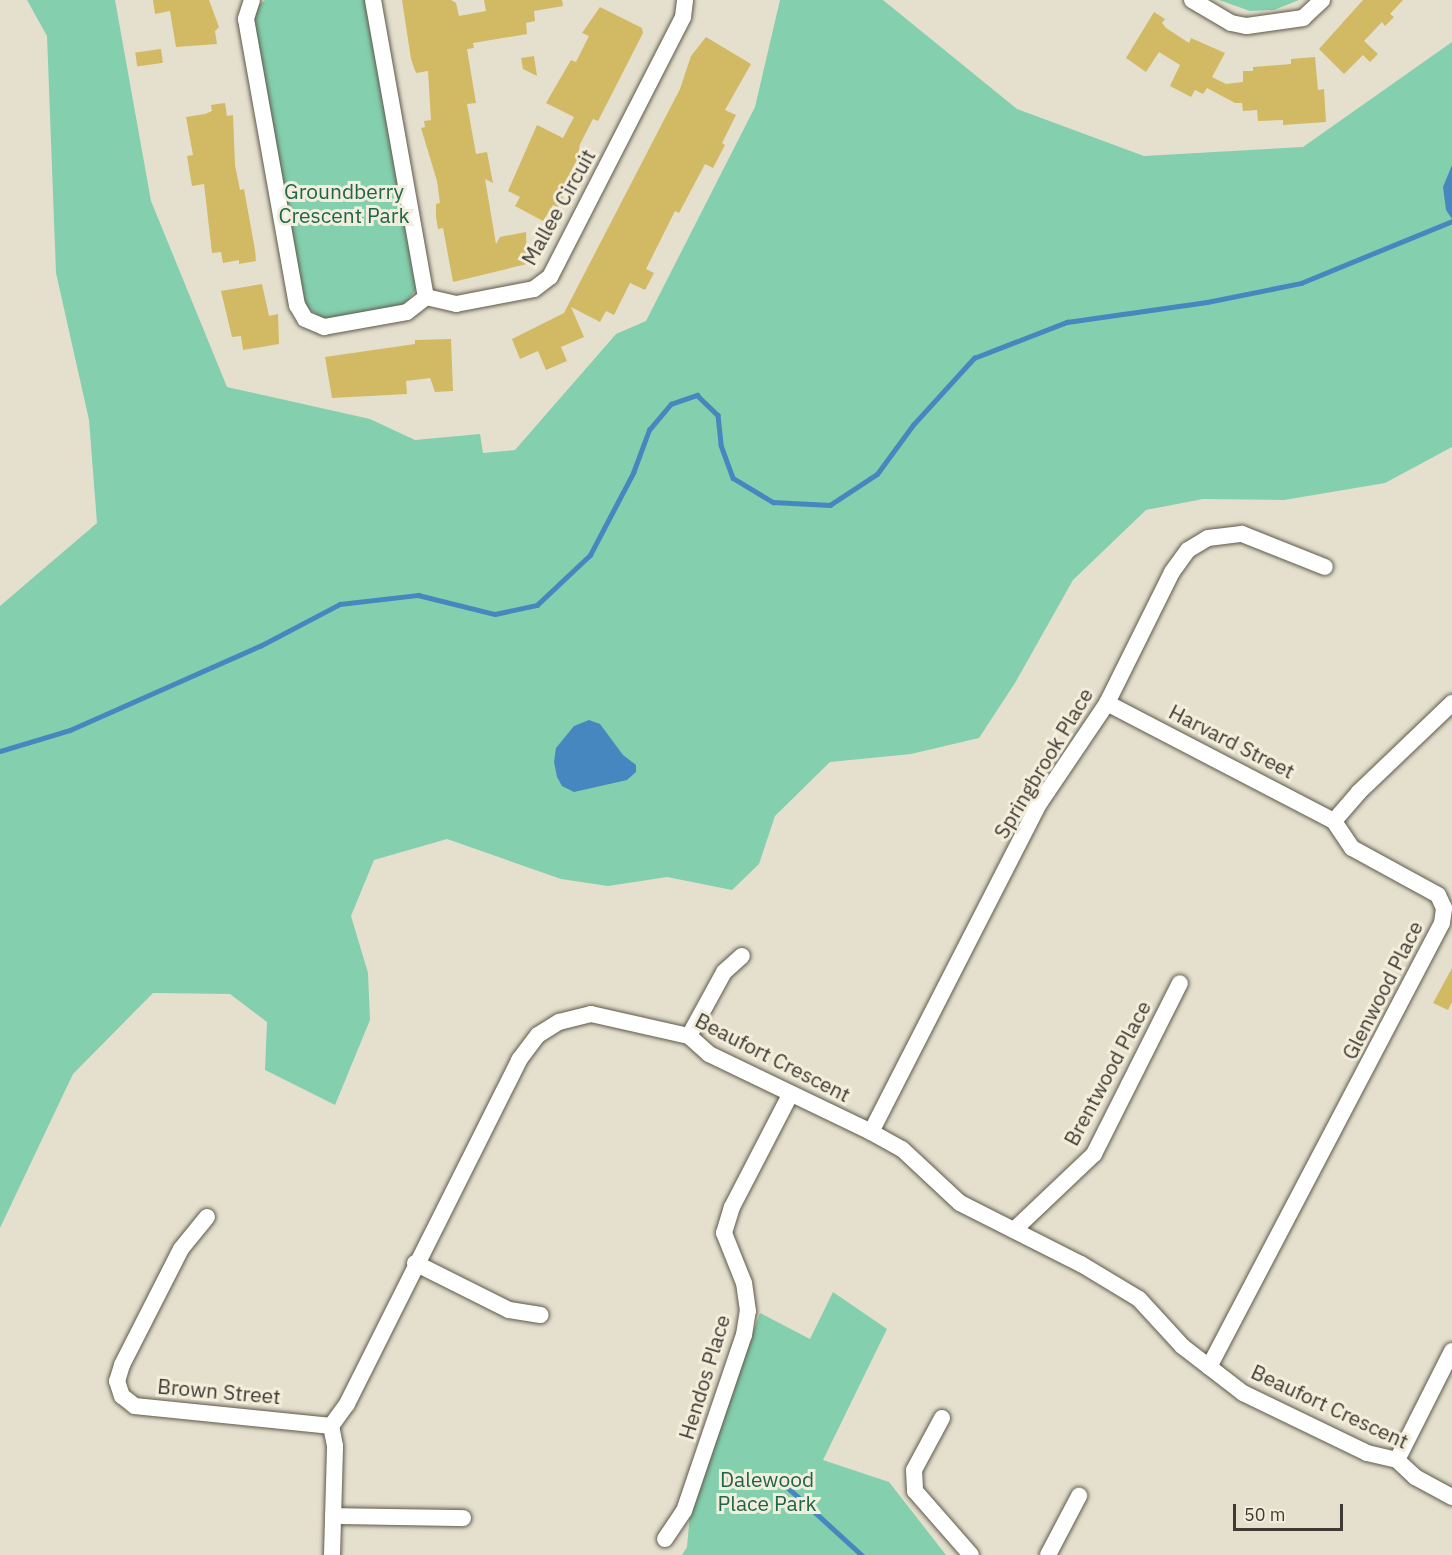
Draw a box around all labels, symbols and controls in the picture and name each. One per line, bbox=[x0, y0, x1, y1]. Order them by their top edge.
street label: Mallee Circuit bbox=[516, 145, 600, 269]
park label: Groundberry Crescent Park bbox=[278, 178, 410, 228]
street label: Springbrook Place bbox=[988, 683, 1098, 843]
street label: Harvard Street bbox=[1165, 699, 1299, 783]
street label: Glenwood Place bbox=[1336, 917, 1428, 1063]
street label: Brentwood Place bbox=[1058, 996, 1156, 1150]
street label: Beaufort Crescent bbox=[691, 1007, 855, 1107]
street label: Hendos Place bbox=[673, 1312, 735, 1442]
street label: Beaufort Crescent bbox=[1247, 1359, 1413, 1453]
street label: Brown Street bbox=[156, 1373, 282, 1409]
park label: Dalewood Place Park bbox=[717, 1466, 817, 1516]
scale bar bbox=[1236, 1492, 1346, 1530]
text: 50 m bbox=[1244, 1503, 1286, 1526]

